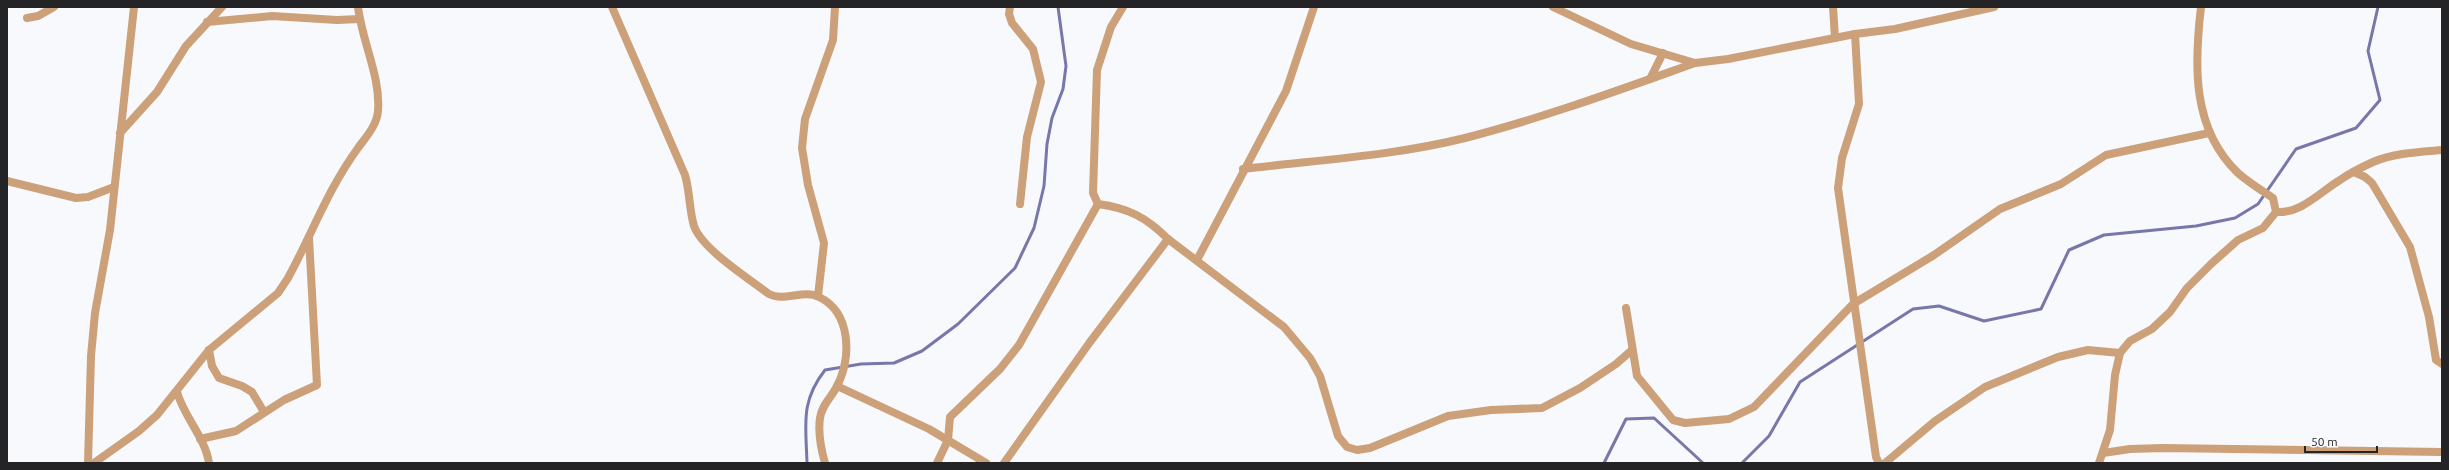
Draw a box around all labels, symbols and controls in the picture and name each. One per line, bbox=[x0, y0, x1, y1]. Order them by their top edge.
scale bar bbox=[2305, 428, 2377, 454]
text: 50 m bbox=[2311, 435, 2338, 448]

